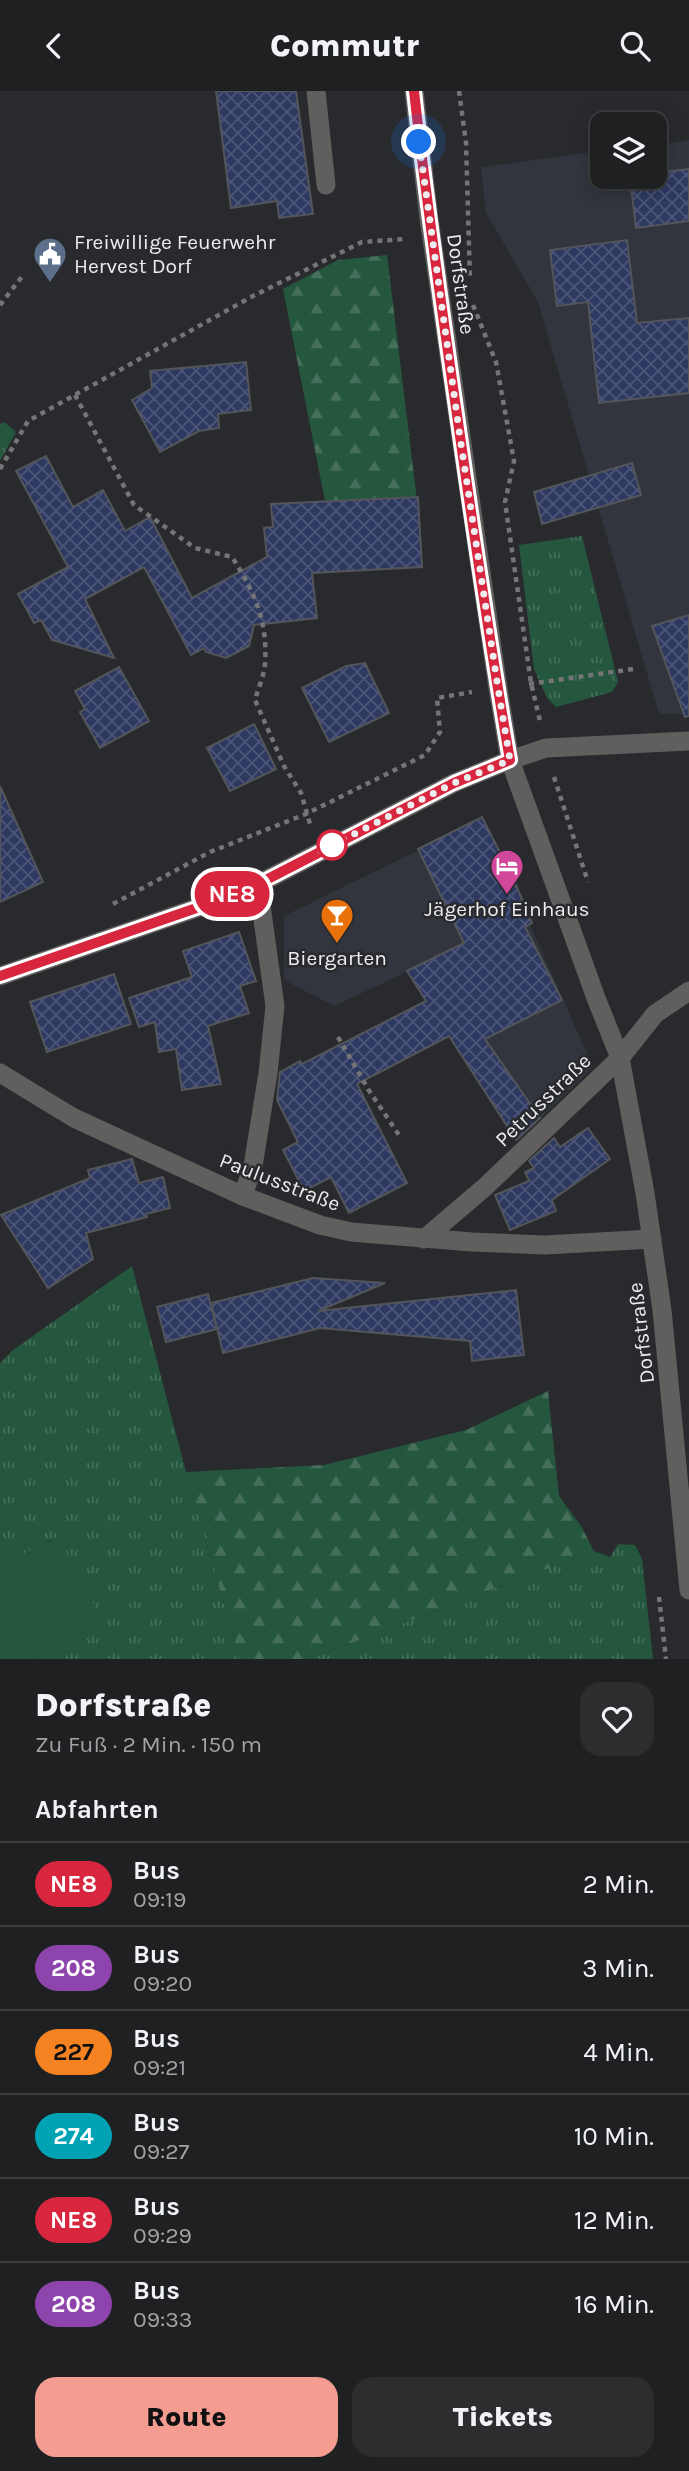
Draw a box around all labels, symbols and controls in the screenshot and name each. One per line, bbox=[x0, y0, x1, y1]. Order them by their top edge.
icon: back bbox=[35, 27, 73, 65]
text: Commutr bbox=[270, 27, 419, 64]
icon: search bbox=[616, 27, 654, 65]
map controls bbox=[590, 112, 667, 189]
button: layers bbox=[590, 112, 667, 189]
your location bbox=[401, 124, 436, 159]
place label: Freiwillige Feuerwehr Hervest Dorf bbox=[74, 230, 276, 278]
street label: Dorfstraße bbox=[442, 232, 480, 336]
public building icon: Freiwillige Feuerwehr Hervest Dorf bbox=[31, 235, 69, 284]
unlabelled marker bbox=[317, 830, 347, 860]
hotel icon: Jägerhof Einhaus bbox=[488, 847, 526, 896]
line badge: NE8 bbox=[192, 871, 272, 917]
text: NE8 bbox=[209, 880, 255, 908]
bar icon: Biergarten bbox=[318, 896, 356, 945]
place label: Jägerhof Einhaus bbox=[424, 897, 590, 921]
place label: Biergarten bbox=[287, 946, 387, 970]
street label: Petrusstraße bbox=[490, 1049, 596, 1151]
street label: Paulusstraße bbox=[216, 1148, 344, 1216]
street label: Dorfstraße bbox=[623, 1281, 659, 1385]
button: heart bbox=[580, 1682, 654, 1756]
text: Dorfstraße bbox=[35, 1686, 211, 1724]
text: Zu Fuß · 2 Min. · 150 m bbox=[35, 1731, 262, 1758]
text: Abfahrten bbox=[35, 1794, 159, 1825]
text: Bus bbox=[133, 1855, 180, 1886]
text: 2 Min. bbox=[583, 1869, 654, 1900]
text: NE8 bbox=[50, 1870, 97, 1898]
text: 09:19 bbox=[133, 1886, 186, 1913]
text: Bus bbox=[133, 1939, 180, 1970]
text: 3 Min. bbox=[582, 1953, 654, 1984]
text: 208 bbox=[51, 1954, 96, 1982]
text: 09:20 bbox=[133, 1970, 192, 1997]
text: Bus bbox=[133, 2023, 180, 2054]
text: 4 Min. bbox=[583, 2037, 654, 2068]
text: 227 bbox=[53, 2038, 94, 2066]
text: 09:21 bbox=[133, 2054, 186, 2081]
text: Bus bbox=[133, 2107, 180, 2138]
text: 10 Min. bbox=[574, 2121, 654, 2152]
text: 274 bbox=[53, 2122, 94, 2150]
text: 09:27 bbox=[133, 2138, 189, 2165]
text: Bus bbox=[133, 2191, 180, 2222]
text: 12 Min. bbox=[574, 2205, 654, 2236]
text: NE8 bbox=[50, 2206, 97, 2234]
text: 09:29 bbox=[133, 2222, 192, 2249]
text: Bus bbox=[133, 2275, 180, 2306]
text: 16 Min. bbox=[574, 2289, 654, 2320]
text: 208 bbox=[51, 2290, 96, 2318]
text: 09:33 bbox=[133, 2306, 192, 2333]
button: Route bbox=[35, 2377, 338, 2457]
button: Tickets bbox=[352, 2377, 654, 2457]

